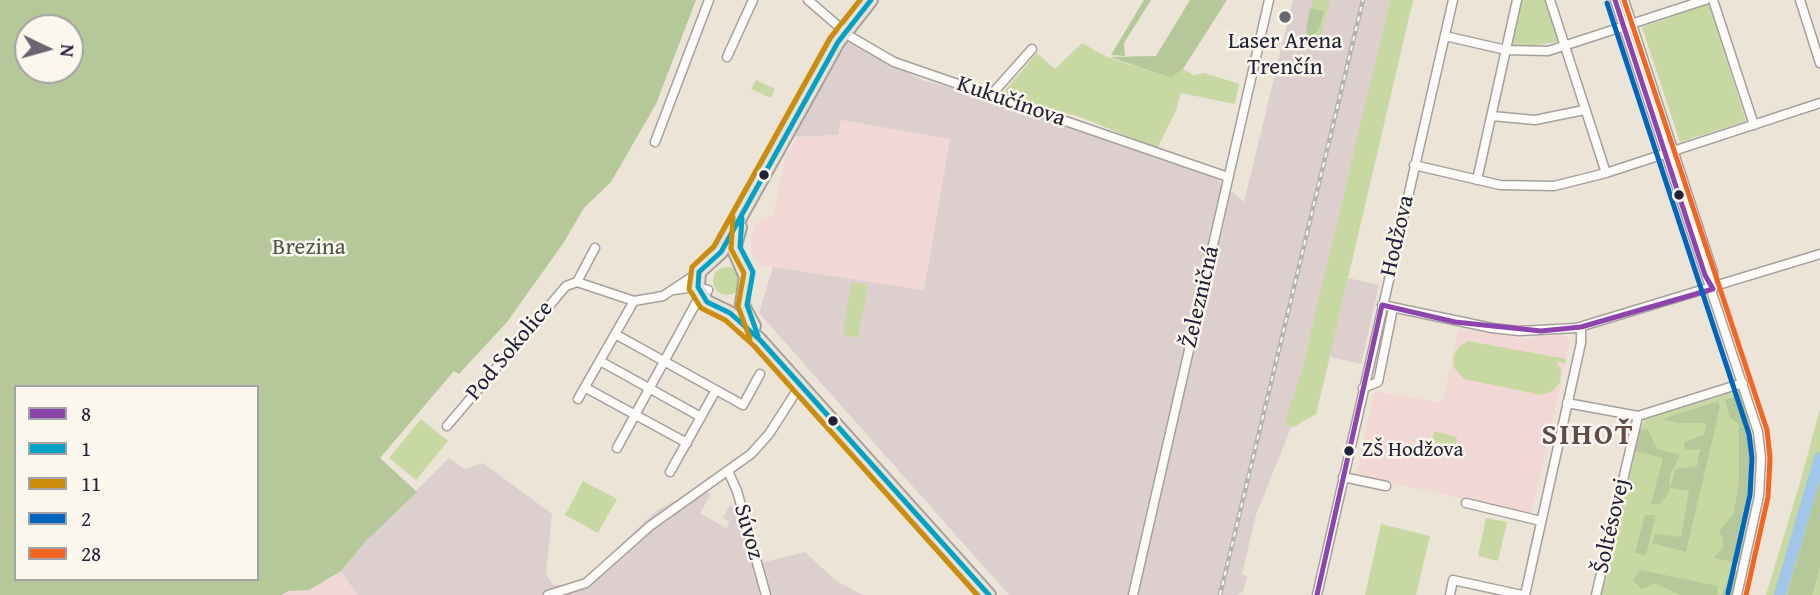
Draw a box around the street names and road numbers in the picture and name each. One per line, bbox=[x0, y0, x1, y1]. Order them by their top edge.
street label: Kukučínova bbox=[953, 71, 1069, 133]
street label: Hodžova bbox=[1375, 193, 1421, 279]
street label: Železničná bbox=[1176, 243, 1226, 351]
street label: Pod Sokolice bbox=[460, 296, 560, 406]
street label: Šoltésovej bbox=[1588, 476, 1636, 576]
street label: Súvoz bbox=[727, 501, 769, 563]

